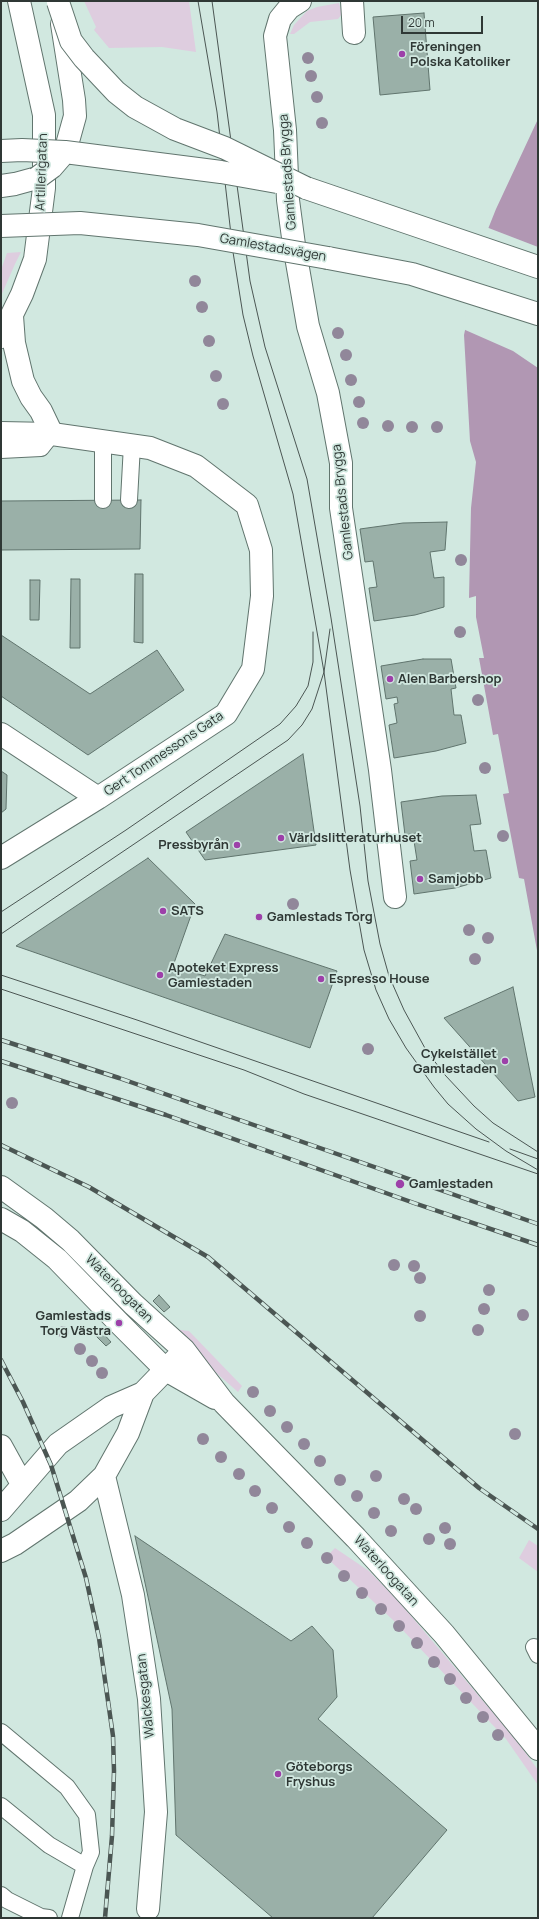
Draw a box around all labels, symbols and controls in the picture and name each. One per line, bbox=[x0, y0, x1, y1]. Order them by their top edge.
scale bar bbox=[403, 8, 485, 34]
text: 20 m bbox=[408, 14, 435, 31]
place label: Föreningen Polska Katoliker bbox=[410, 39, 510, 70]
marker: Föreningen Polska Katoliker bbox=[397, 49, 407, 59]
street label: Gamlestads Brygga bbox=[276, 113, 300, 231]
street label: Artillerigatan bbox=[33, 133, 51, 211]
street label: Gamlestadsvägen bbox=[219, 231, 327, 265]
street label: Gamlestads Brygga bbox=[329, 443, 357, 561]
place label: Alen Barbershop bbox=[398, 671, 502, 687]
marker: Alen Barbershop bbox=[385, 674, 395, 684]
street label: Gert Tommessons Gata bbox=[101, 708, 227, 800]
place label: Världslitteraturhuset bbox=[289, 830, 422, 846]
marker: Världslitteraturhuset bbox=[276, 833, 286, 843]
place label: Pressbyrån bbox=[158, 837, 229, 853]
marker: Pressbyrån bbox=[232, 840, 242, 850]
place label: Samjobb bbox=[428, 871, 484, 887]
marker: Samjobb bbox=[415, 874, 425, 884]
place label: SATS bbox=[171, 903, 204, 919]
marker: SATS bbox=[158, 906, 168, 916]
place label: Gamlestads Torg bbox=[267, 909, 373, 925]
marker: Gamlestads Torg bbox=[254, 912, 264, 922]
place label: Apoteket Express Gamlestaden bbox=[168, 960, 279, 991]
marker: Apoteket Express Gamlestaden bbox=[155, 970, 165, 980]
place label: Espresso House bbox=[329, 971, 430, 987]
marker: Espresso House bbox=[316, 974, 326, 984]
place label: Cykelstället Gamlestaden bbox=[413, 1046, 497, 1077]
marker: Cykelstället Gamlestaden bbox=[500, 1056, 510, 1066]
place label: Gamlestaden bbox=[409, 1176, 493, 1192]
marker: Gamlestaden bbox=[394, 1178, 406, 1190]
street label: Waterloogatan bbox=[82, 1252, 156, 1326]
place label: Gamlestads Torg Västra bbox=[36, 1308, 111, 1339]
marker: Gamlestads Torg Västra bbox=[114, 1318, 124, 1328]
street label: Waterloogatan bbox=[350, 1533, 422, 1609]
street label: Walckesgatan bbox=[134, 1653, 158, 1739]
place label: Göteborgs Fryshus bbox=[286, 1759, 353, 1790]
marker: Göteborgs Fryshus bbox=[273, 1769, 283, 1779]

